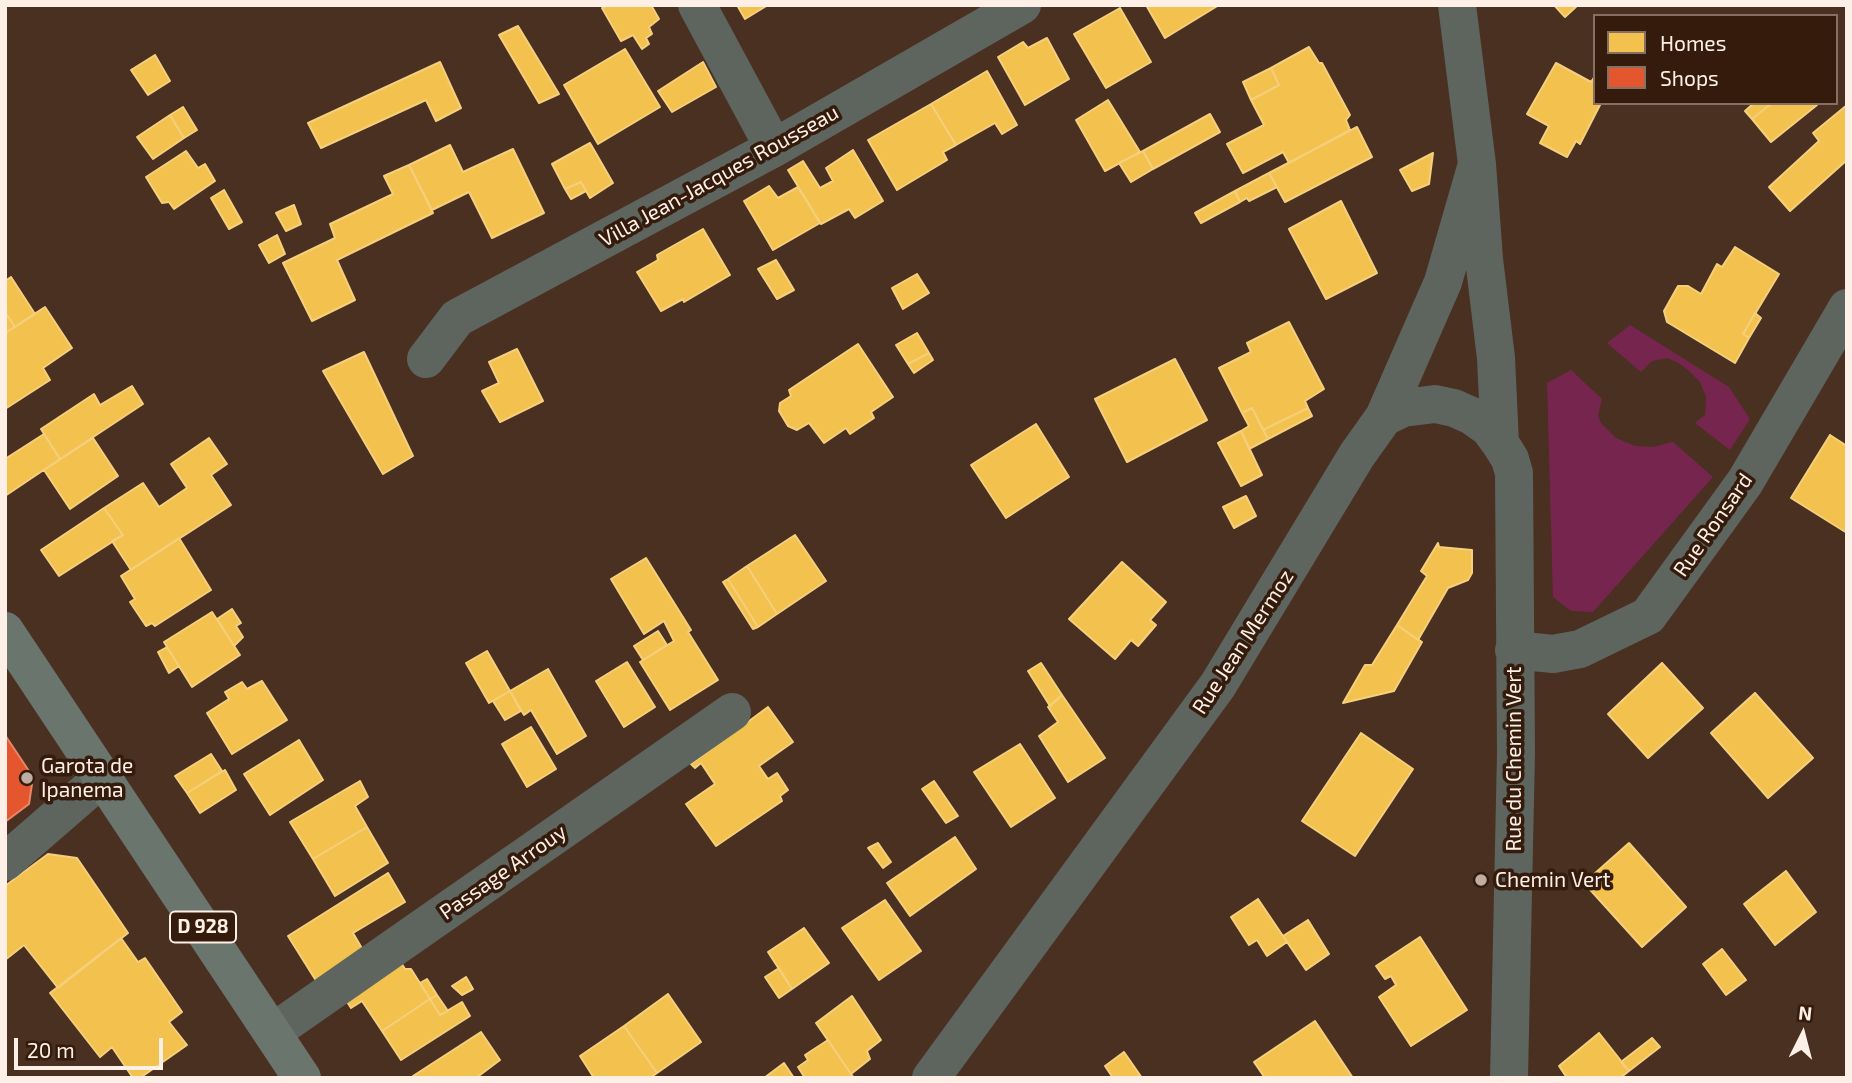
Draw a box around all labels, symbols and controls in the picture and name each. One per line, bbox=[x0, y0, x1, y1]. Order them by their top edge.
legend bbox=[1593, 14, 1838, 105]
text: Homes bbox=[1660, 30, 1726, 55]
text: Shops bbox=[1660, 65, 1719, 90]
street label: Villa Jean-Jacques Rousseau bbox=[595, 100, 843, 252]
street label: Rue Ronsard bbox=[1668, 468, 1758, 582]
street label: Rue Jean Mermoz bbox=[1187, 565, 1299, 719]
street label: Rue du Chemin Vert bbox=[1501, 666, 1527, 852]
place label: Garota de Ipanema bbox=[41, 753, 133, 803]
marker: Garota de Ipanema bbox=[19, 770, 35, 786]
street label: Passage Arrouy bbox=[435, 819, 571, 925]
place label: Chemin Vert bbox=[1495, 867, 1611, 893]
marker: Chemin Vert bbox=[1473, 872, 1489, 888]
road number: D 928 bbox=[170, 911, 236, 942]
north arrow bbox=[1768, 999, 1838, 1069]
text: N bbox=[1797, 1000, 1813, 1025]
scale bar bbox=[18, 1024, 166, 1068]
text: 20 m bbox=[27, 1037, 75, 1062]

